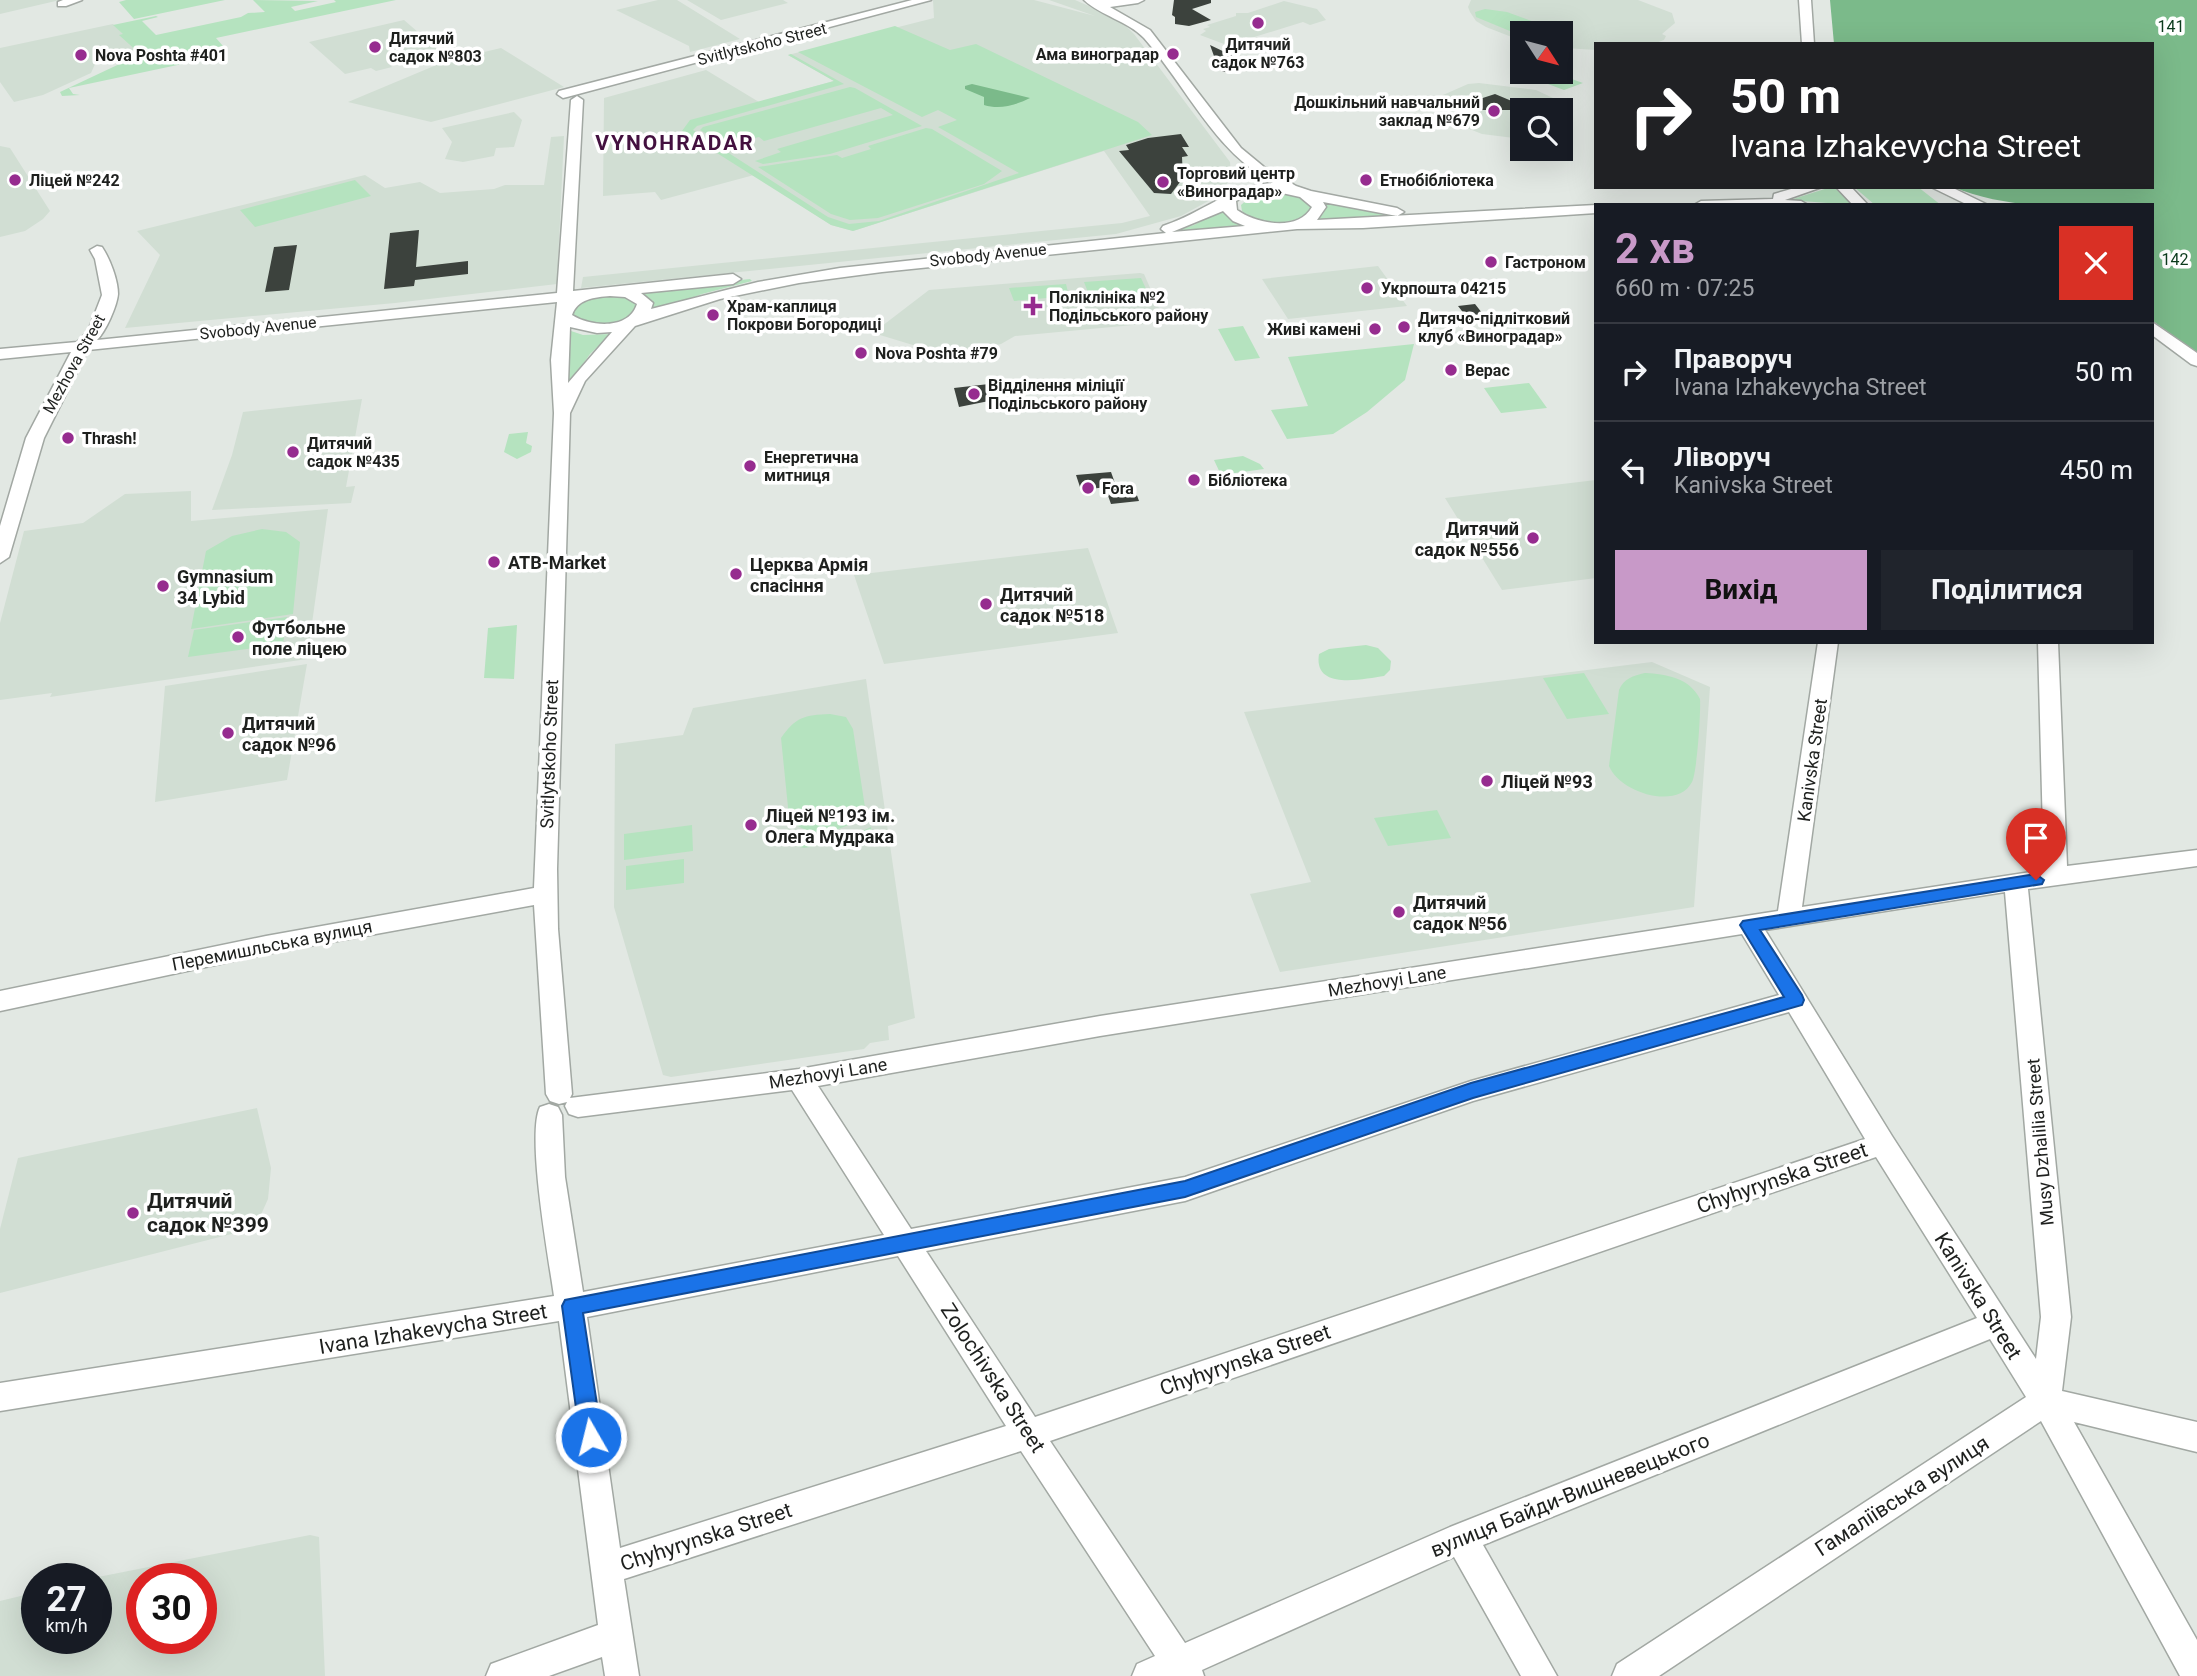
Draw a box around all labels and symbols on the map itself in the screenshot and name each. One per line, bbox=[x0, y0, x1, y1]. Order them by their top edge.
marker: Дитячий садок №763 bbox=[1250, 15, 1266, 31]
park label: 141 bbox=[2158, 17, 2184, 36]
street label: Svitlytskoho Street bbox=[695, 19, 829, 69]
north arrow bbox=[1510, 21, 1573, 84]
place label: Дитячий садок №803 bbox=[389, 29, 482, 66]
place label: Дитячий садок №763 bbox=[1212, 35, 1304, 72]
marker: Дитячий садок №803 bbox=[367, 39, 383, 55]
place label: Ама виноградар bbox=[1036, 45, 1159, 64]
place label: Nova Poshta #401 bbox=[95, 46, 227, 65]
marker: Ама виноградар bbox=[1165, 46, 1181, 62]
marker: Nova Poshta #401 bbox=[73, 47, 89, 63]
place label: Дошкільний навчальний заклад №679 bbox=[1294, 93, 1480, 130]
marker: Дошкільний навчальний заклад №679 bbox=[1486, 103, 1502, 119]
district label: VYNOHRADAR bbox=[595, 131, 755, 155]
place label: Торговий центр «Виноградар» bbox=[1177, 164, 1295, 201]
place label: Ліцей №242 bbox=[29, 171, 120, 190]
place label: Етнобібліотека bbox=[1380, 171, 1494, 190]
marker: Ліцей №242 bbox=[7, 172, 23, 188]
marker: Етнобібліотека bbox=[1358, 172, 1374, 188]
marker: Торговий центр «Виноградар» bbox=[1155, 174, 1171, 190]
street label: Svobody Avenue bbox=[929, 239, 1047, 271]
park label: 142 bbox=[2162, 250, 2188, 269]
place label: Гастроном bbox=[1505, 253, 1586, 272]
marker: Гастроном bbox=[1483, 254, 1499, 270]
place label: Укрпошта 04215 bbox=[1381, 279, 1506, 298]
marker: Укрпошта 04215 bbox=[1359, 280, 1375, 296]
place label: Поліклініка №2 Подільського району bbox=[1049, 288, 1209, 325]
marker: Поліклініка №2 Подільського району bbox=[1023, 296, 1043, 316]
place label: Храм-каплиця Покрови Богородиці bbox=[727, 297, 882, 334]
marker: Храм-каплиця Покрови Богородиці bbox=[705, 307, 721, 323]
place label: Дитячо-підлітковий клуб «Виноградар» bbox=[1418, 309, 1570, 346]
street label: Mezhova Street bbox=[39, 311, 109, 417]
street label: Svobody Avenue bbox=[199, 312, 317, 344]
marker: Дитячо-підлітковий клуб «Виноградар» bbox=[1396, 319, 1412, 335]
place label: Живі камені bbox=[1267, 320, 1361, 339]
marker: Живі камені bbox=[1367, 321, 1383, 337]
place label: Nova Poshta #79 bbox=[875, 344, 998, 363]
marker: Nova Poshta #79 bbox=[853, 345, 869, 361]
place label: Верас bbox=[1465, 361, 1510, 380]
marker: Верас bbox=[1443, 362, 1459, 378]
place label: Відділення міліції Подільського району bbox=[988, 376, 1148, 413]
marker: Відділення міліції Подільського району bbox=[966, 386, 982, 402]
place label: Thrash! bbox=[82, 429, 137, 448]
marker: Thrash! bbox=[60, 430, 76, 446]
place label: Дитячий садок №435 bbox=[307, 434, 400, 471]
marker: Дитячий садок №435 bbox=[285, 444, 301, 460]
place label: Енергетична митниця bbox=[764, 448, 859, 485]
marker: Енергетична митниця bbox=[742, 458, 758, 474]
place label: Бібліотека bbox=[1208, 471, 1288, 490]
marker: Бібліотека bbox=[1186, 472, 1202, 488]
place label: Fora bbox=[1102, 479, 1134, 498]
marker: Fora bbox=[1080, 480, 1096, 496]
place label: Дитячий садок №556 bbox=[1415, 518, 1519, 560]
marker: Дитячий садок №556 bbox=[1525, 530, 1541, 546]
place label: ATB-Market bbox=[508, 552, 606, 573]
marker: ATB-Market bbox=[486, 554, 502, 570]
place label: Церква Армія спасіння bbox=[750, 554, 868, 596]
place label: Gymnasium 34 Lybid bbox=[177, 566, 273, 608]
marker: Церква Армія спасіння bbox=[728, 566, 744, 582]
marker: Gymnasium 34 Lybid bbox=[155, 578, 171, 594]
place label: Дитячий садок №518 bbox=[1000, 584, 1104, 626]
marker: Дитячий садок №518 bbox=[978, 596, 994, 612]
place label: Футбольне поле ліцею bbox=[252, 617, 347, 659]
marker: Футбольне поле ліцею bbox=[230, 629, 246, 645]
street label: Svitlytskoho Street bbox=[536, 679, 562, 829]
street label: Kanivska Street bbox=[1793, 697, 1831, 823]
place label: Дитячий садок №96 bbox=[242, 713, 336, 755]
marker: Дитячий садок №96 bbox=[220, 725, 236, 741]
place label: Ліцей №93 bbox=[1501, 771, 1593, 792]
marker: Ліцей №93 bbox=[1479, 773, 1495, 789]
place label: Ліцей №193 ім. Олега Мудрака bbox=[765, 805, 895, 847]
pin bbox=[2006, 808, 2066, 880]
marker: Ліцей №193 ім. Олега Мудрака bbox=[743, 817, 759, 833]
place label: Дитячий садок №56 bbox=[1413, 892, 1507, 934]
marker: Дитячий садок №56 bbox=[1391, 904, 1407, 920]
street label: Перемишльська вулиця bbox=[170, 915, 374, 975]
street label: Mezhovyi Lane bbox=[1326, 961, 1448, 1001]
street label: Mezhovyi Lane bbox=[767, 1053, 889, 1093]
street label: Musy Dzhalilia Street bbox=[2022, 1057, 2058, 1226]
street label: Chyhyrynska Street bbox=[1693, 1137, 1871, 1218]
place label: Дитячий садок №399 bbox=[147, 1189, 269, 1237]
marker: Дитячий садок №399 bbox=[125, 1205, 141, 1221]
street label: Kanivska Street bbox=[1929, 1228, 2027, 1364]
street label: Ivana Izhakevycha Street bbox=[317, 1299, 549, 1359]
street label: Zolochivska Street bbox=[936, 1299, 1050, 1457]
street label: Chyhyrynska Street bbox=[1156, 1319, 1334, 1400]
position arrow bbox=[554, 1400, 628, 1474]
street label: вулиця Байди-Вишневецького bbox=[1427, 1428, 1713, 1562]
street label: Гамаліївська вулиця bbox=[1811, 1431, 1993, 1561]
street label: Chyhyrynska Street bbox=[617, 1498, 795, 1576]
speed limit sign: 30 bbox=[126, 1563, 217, 1654]

